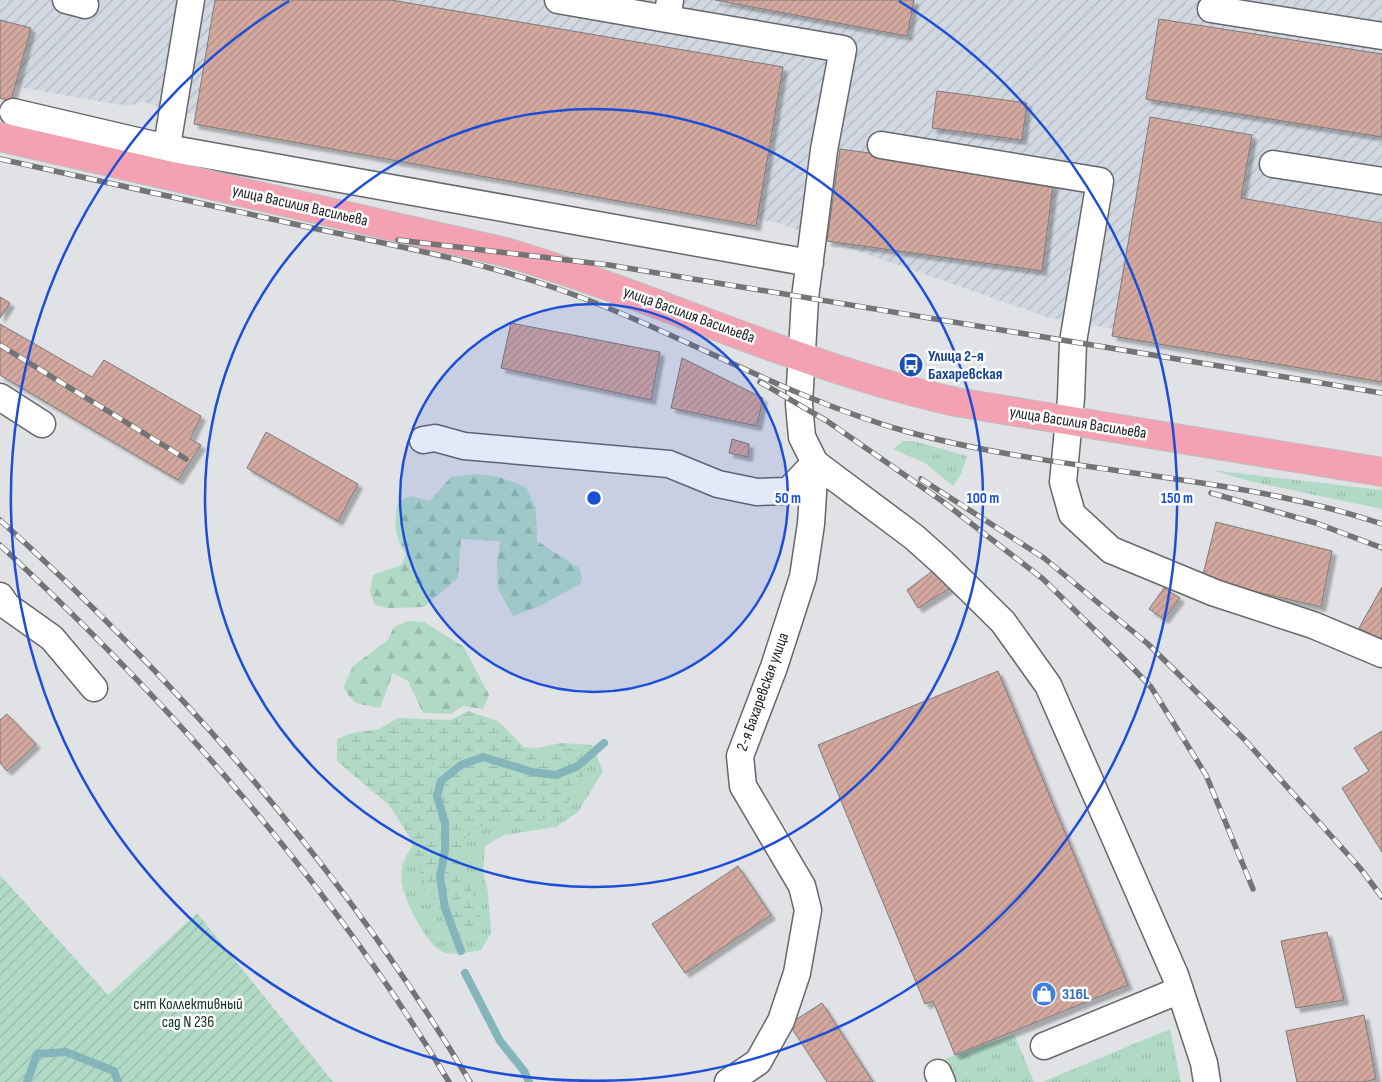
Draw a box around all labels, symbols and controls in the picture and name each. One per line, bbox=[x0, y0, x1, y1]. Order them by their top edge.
street label: улица Василия Васильева bbox=[230, 181, 370, 231]
street label: улица Василия Васильева bbox=[621, 282, 757, 348]
place label: Улица 2-я Бахаревская bbox=[928, 347, 1002, 384]
bus stop icon: Улица 2-я Бахаревская bbox=[898, 352, 924, 378]
street label: улица Василия Васильева bbox=[1008, 403, 1148, 443]
centre of rings bbox=[585, 489, 603, 507]
text: 50 m bbox=[775, 489, 801, 508]
text: 100 m bbox=[967, 489, 999, 508]
text: 150 m bbox=[1161, 489, 1193, 508]
street label: 2-я Бахаревская улица bbox=[733, 630, 793, 754]
shop icon: 316L bbox=[1031, 981, 1057, 1007]
place label: 316L bbox=[1062, 985, 1090, 1004]
park label: снт Коллективный сад N 236 bbox=[133, 995, 243, 1032]

